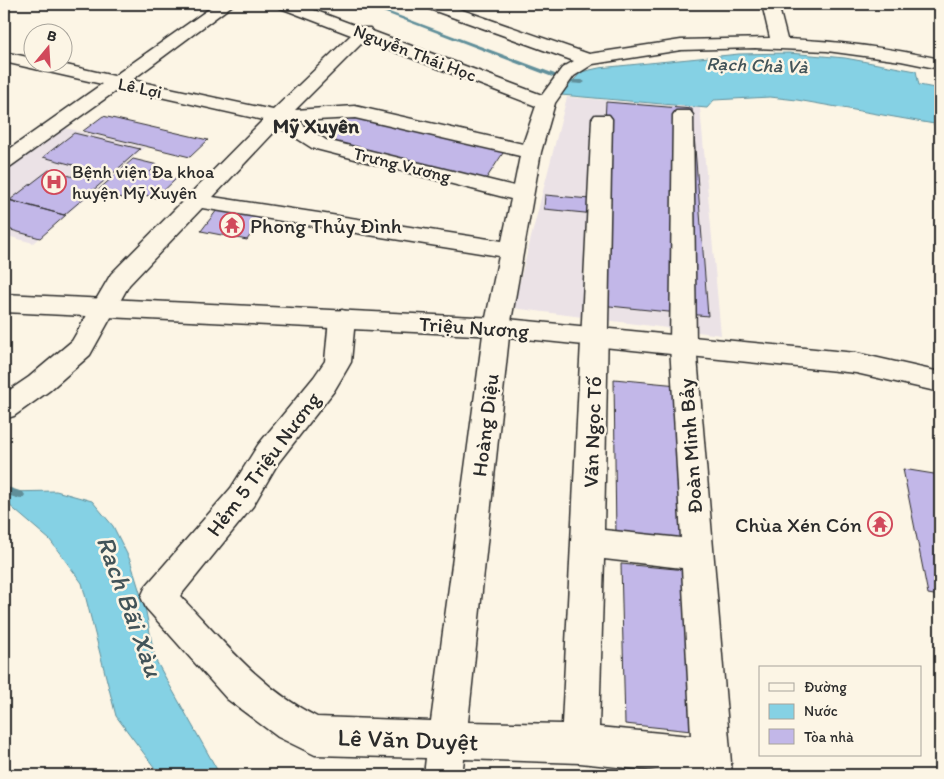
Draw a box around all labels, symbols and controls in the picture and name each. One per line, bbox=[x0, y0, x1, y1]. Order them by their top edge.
street label: Nguyễn Thái Học bbox=[350, 19, 480, 87]
north arrow bbox=[22, 22, 72, 72]
text: B bbox=[45, 27, 59, 46]
water label: Rạch Chà Và bbox=[706, 52, 808, 78]
street label: Lê Lợi bbox=[116, 73, 164, 103]
district label: Mỹ Xuyên bbox=[273, 113, 360, 139]
street label: Trưng Vương bbox=[351, 142, 454, 188]
place label: Bệnh viện Đa khoa huyện Mỹ Xuyên bbox=[72, 161, 215, 204]
hospital icon: Bệnh viện Đa khoa huyện Mỹ Xuyên bbox=[41, 169, 67, 195]
temple icon: Phong Thủy Đình bbox=[219, 212, 245, 238]
place label: Phong Thủy Đình bbox=[250, 213, 402, 238]
street label: Triệu Nương bbox=[418, 311, 530, 343]
street label: Hoàng Diệu bbox=[466, 372, 504, 478]
street label: Văn Ngọc Tố bbox=[578, 375, 606, 488]
street label: Đoàn Minh Bảy bbox=[673, 377, 707, 515]
street label: Hẻm 5 Triệu Nương bbox=[201, 387, 326, 541]
temple icon: Chùa Xén Cón bbox=[867, 511, 893, 537]
place label: Chùa Xén Cón bbox=[735, 512, 862, 537]
water label: Rach Bãi Xàu bbox=[90, 531, 170, 681]
legend bbox=[759, 666, 922, 756]
text: Đường bbox=[804, 678, 847, 696]
text: Nước bbox=[804, 702, 838, 720]
street label: Lê Văn Duyệt bbox=[337, 722, 479, 756]
text: Tòa nhà bbox=[804, 728, 854, 746]

